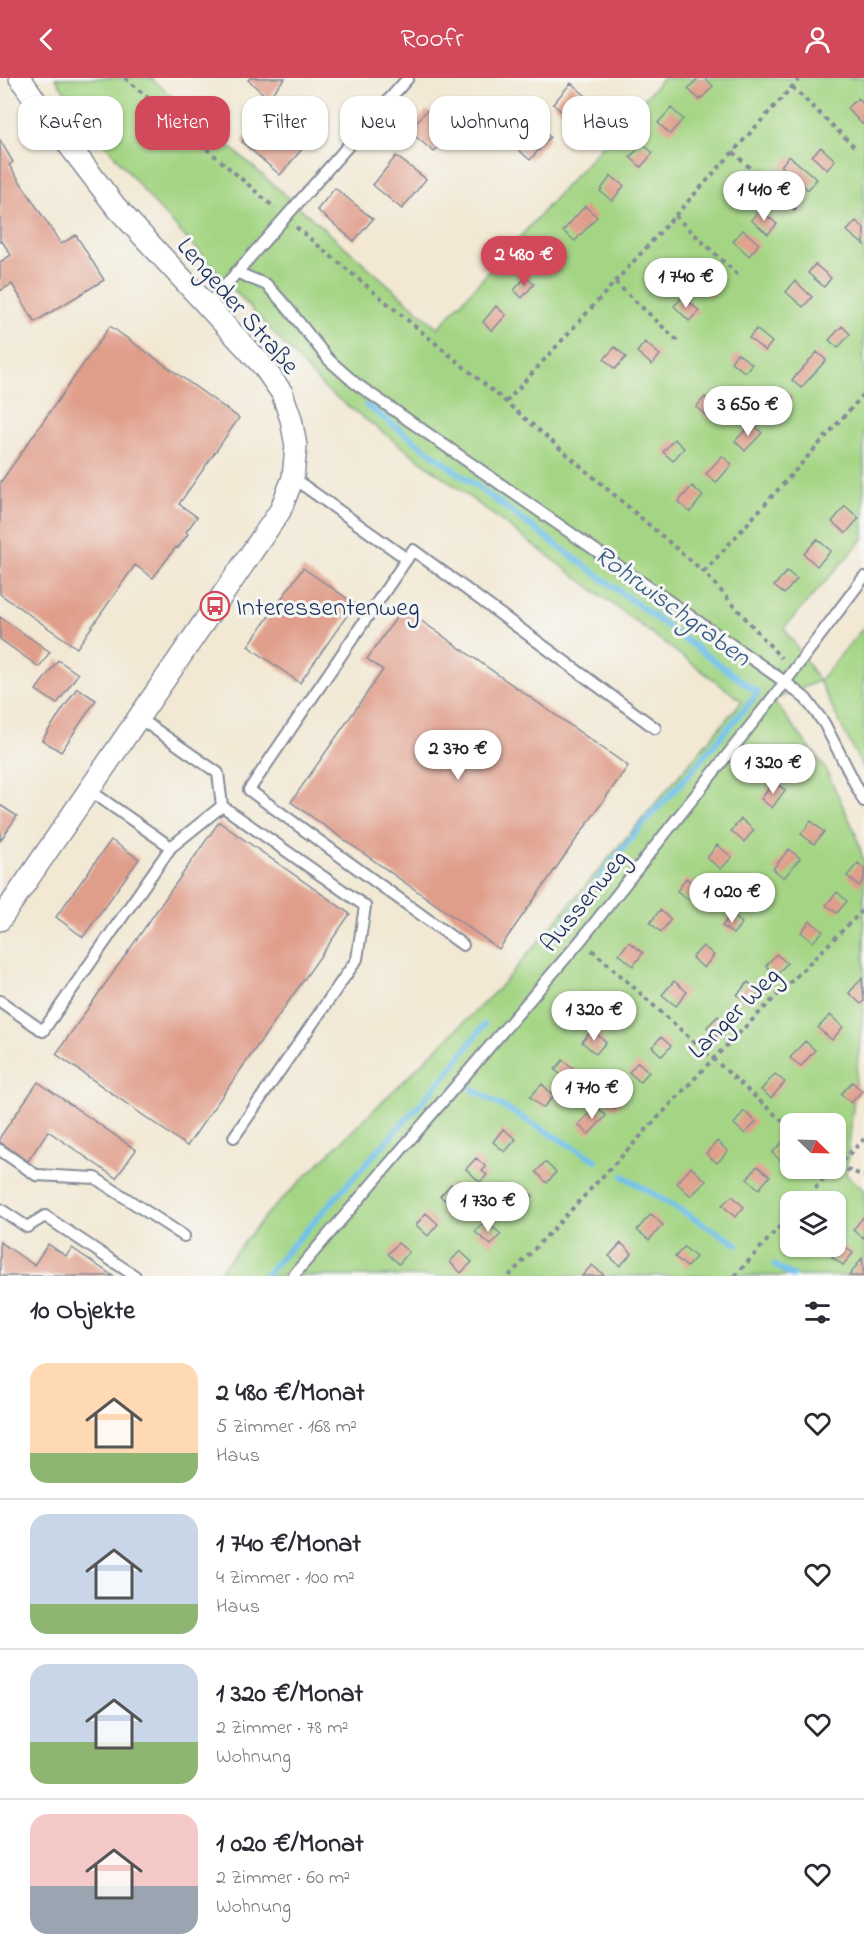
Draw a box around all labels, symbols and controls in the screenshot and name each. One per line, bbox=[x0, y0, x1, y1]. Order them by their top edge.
text: Roofr bbox=[400, 20, 464, 59]
icon: back bbox=[30, 23, 63, 56]
icon: person bbox=[801, 23, 834, 56]
chip: Kaufen bbox=[18, 96, 123, 150]
chip: Mieten bbox=[135, 96, 230, 150]
chip: Filter bbox=[242, 96, 328, 150]
chip: Neu bbox=[340, 96, 417, 150]
chip: Wohnung bbox=[429, 96, 550, 150]
chip: Haus bbox=[562, 96, 650, 150]
pin: 1 410 € bbox=[709, 171, 819, 222]
text: 1 410 € bbox=[737, 176, 791, 205]
street label: Lengeder Straße bbox=[166, 230, 307, 384]
pin: 2 480 € bbox=[469, 236, 579, 287]
text: 2 480 € bbox=[495, 241, 553, 270]
pin: 1 740 € bbox=[631, 258, 741, 309]
text: 1 740 € bbox=[658, 263, 714, 292]
pin: 3 650 € bbox=[693, 386, 803, 437]
text: 3 650 € bbox=[717, 391, 779, 420]
water label: Rohrwischgraben bbox=[585, 537, 758, 678]
bus stop icon: Interessentenweg bbox=[199, 590, 231, 622]
place label: Interessentenweg bbox=[236, 590, 420, 628]
pin: 2 370 € bbox=[403, 730, 513, 781]
text: 2 370 € bbox=[428, 735, 488, 764]
pin: 1 320 € bbox=[718, 744, 828, 795]
text: 1 320 € bbox=[744, 749, 802, 778]
street label: Aussenweg bbox=[532, 842, 639, 961]
pin: 1 020 € bbox=[677, 873, 787, 924]
text: 1 020 € bbox=[703, 878, 761, 907]
street label: Langer Weg bbox=[680, 959, 790, 1069]
pin: 1 320 € bbox=[539, 991, 649, 1042]
text: 1 320 € bbox=[565, 996, 623, 1025]
pin: 1 710 € bbox=[537, 1069, 647, 1120]
text: 1 710 € bbox=[565, 1074, 619, 1103]
north arrow bbox=[780, 1113, 846, 1179]
map controls bbox=[780, 1113, 846, 1257]
pin: 1 730 € bbox=[433, 1182, 543, 1233]
text: 1 730 € bbox=[460, 1187, 516, 1216]
button: layers bbox=[780, 1191, 846, 1257]
text: 10 Objekte bbox=[30, 1293, 135, 1331]
icon: filters bbox=[801, 1296, 834, 1329]
text: 2 480 €/Monat bbox=[216, 1375, 365, 1413]
icon: home bbox=[78, 1387, 150, 1459]
icon: heart bbox=[801, 1407, 834, 1440]
text: 5 Zimmer · 168 m² bbox=[216, 1413, 357, 1442]
text: Haus bbox=[216, 1442, 260, 1471]
text: 1 740 €/Monat bbox=[216, 1526, 361, 1564]
icon: home bbox=[78, 1538, 150, 1610]
icon: heart bbox=[801, 1558, 834, 1591]
text: 4 Zimmer · 100 m² bbox=[216, 1564, 355, 1593]
text: Haus bbox=[216, 1593, 260, 1622]
text: 1 320 €/Monat bbox=[216, 1676, 363, 1714]
icon: home bbox=[78, 1688, 150, 1760]
icon: heart bbox=[801, 1708, 834, 1741]
text: 2 Zimmer · 78 m² bbox=[216, 1714, 349, 1743]
text: Wohnung bbox=[216, 1743, 291, 1772]
text: 1 020 €/Monat bbox=[216, 1826, 364, 1864]
icon: home bbox=[78, 1838, 150, 1910]
icon: heart bbox=[801, 1858, 834, 1891]
text: 2 Zimmer · 60 m² bbox=[216, 1864, 350, 1893]
text: Wohnung bbox=[216, 1893, 291, 1922]

